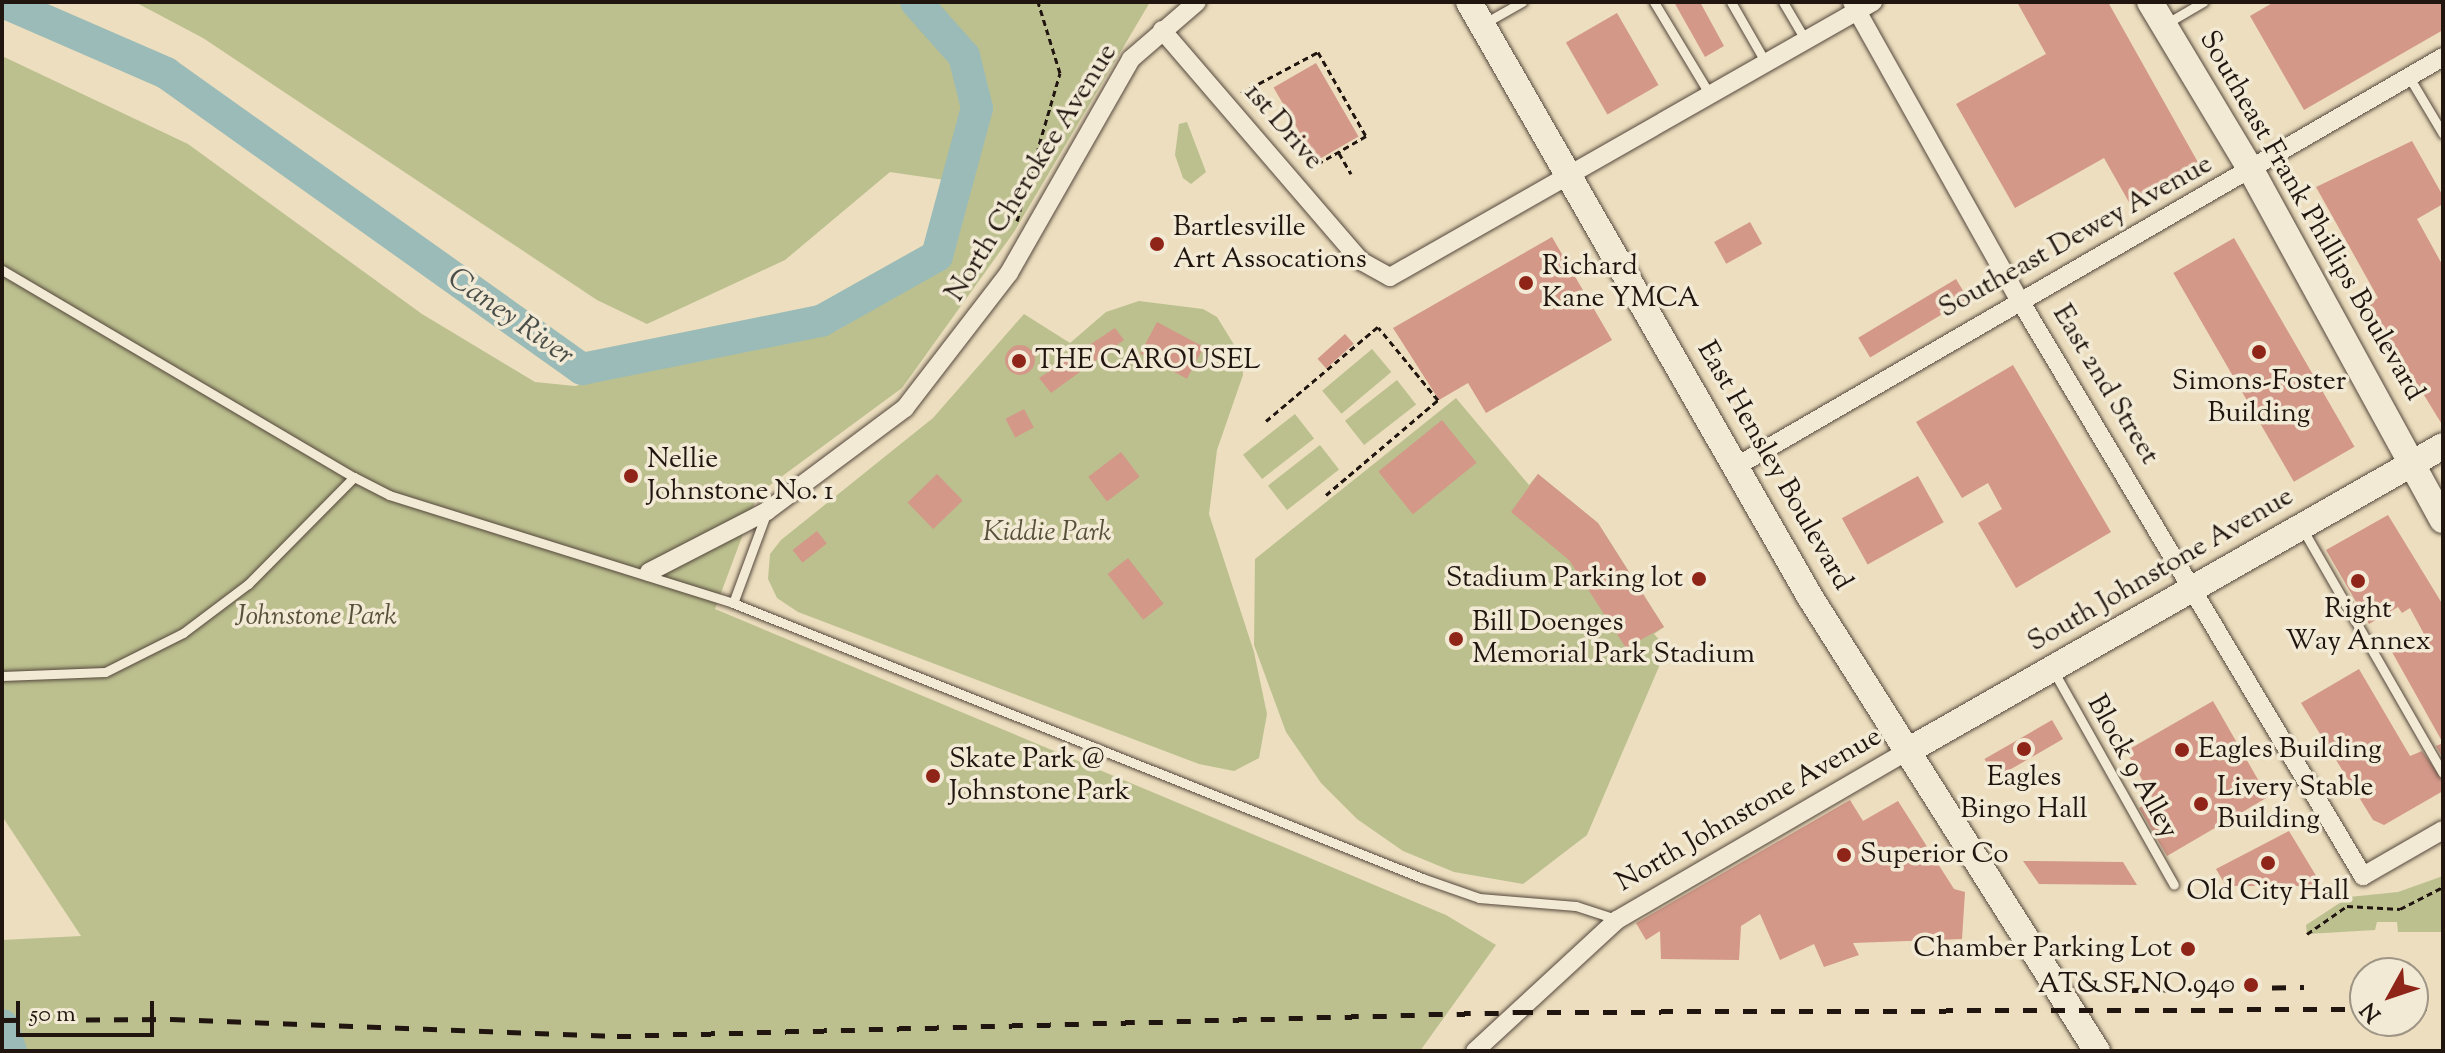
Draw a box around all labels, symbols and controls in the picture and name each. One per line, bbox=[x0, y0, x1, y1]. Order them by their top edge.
street label: Southeast Frank Phillips Boulevard bbox=[2191, 25, 2431, 407]
street label: North Cherokee Avenue bbox=[939, 38, 1125, 308]
street label: 1st Drive bbox=[1236, 77, 1330, 177]
street label: Southeast Dewey Avenue bbox=[1933, 148, 2219, 326]
place label: Bartlesville Art Assocations bbox=[1173, 211, 1367, 277]
marker: Bartlesville Art Assocations bbox=[1148, 235, 1166, 253]
place label: Richard Kane YMCA bbox=[1542, 250, 1700, 316]
water label: Caney River bbox=[440, 261, 580, 375]
marker: Richard Kane YMCA bbox=[1517, 274, 1535, 292]
street label: East 2nd Street bbox=[2044, 299, 2166, 471]
street label: East Hensley Boulevard bbox=[1689, 336, 1859, 596]
marker: Simons-Foster Building bbox=[2250, 343, 2268, 361]
place label: THE CAROUSEL bbox=[1035, 344, 1260, 378]
marker: THE CAROUSEL bbox=[1010, 352, 1028, 370]
place label: Simons-Foster Building bbox=[2172, 365, 2346, 431]
place label: Nellie Johnstone No. 1 bbox=[647, 443, 834, 509]
marker: Nellie Johnstone No. 1 bbox=[622, 467, 640, 485]
street label: South Johnstone Avenue bbox=[2022, 480, 2300, 660]
park label: Kiddie Park bbox=[983, 516, 1111, 550]
place label: Stadium Parking lot bbox=[1446, 562, 1683, 596]
marker: Stadium Parking lot bbox=[1690, 570, 1708, 588]
marker: Right Way Annex bbox=[2349, 572, 2367, 590]
place label: Right Way Annex bbox=[2285, 593, 2431, 659]
park label: Johnstone Park bbox=[235, 600, 397, 634]
place label: Bill Doenges Memorial Park Stadium bbox=[1472, 606, 1755, 672]
marker: Bill Doenges Memorial Park Stadium bbox=[1447, 630, 1465, 648]
street label: Block 9 Alley bbox=[2079, 690, 2185, 844]
street label: North Johnstone Avenue bbox=[1610, 720, 1888, 900]
place label: Eagles Building bbox=[2198, 733, 2382, 767]
marker: Eagles Bingo Hall bbox=[2015, 740, 2033, 758]
marker: Eagles Building bbox=[2173, 741, 2191, 759]
place label: Skate Park @ Johnstone Park bbox=[949, 743, 1130, 809]
place label: Eagles Bingo Hall bbox=[1960, 761, 2088, 827]
marker: Skate Park @ Johnstone Park bbox=[924, 767, 942, 785]
place label: Livery Stable Building bbox=[2217, 771, 2374, 837]
marker: Livery Stable Building bbox=[2192, 795, 2210, 813]
place label: Superior Co bbox=[1860, 838, 2009, 872]
marker: Superior Co bbox=[1835, 846, 1853, 864]
marker: Old City Hall bbox=[2259, 854, 2277, 872]
place label: Old City Hall bbox=[2186, 875, 2350, 909]
place label: Chamber Parking Lot bbox=[1913, 932, 2172, 966]
marker: Chamber Parking Lot bbox=[2179, 940, 2197, 958]
north arrow bbox=[2349, 957, 2429, 1037]
place label: AT&SF NO.940 bbox=[2038, 968, 2235, 1002]
marker: AT&SF NO.940 bbox=[2242, 976, 2260, 994]
scale bar bbox=[20, 985, 158, 1035]
text: N bbox=[2354, 994, 2390, 1028]
text: 50 m bbox=[30, 998, 76, 1032]

